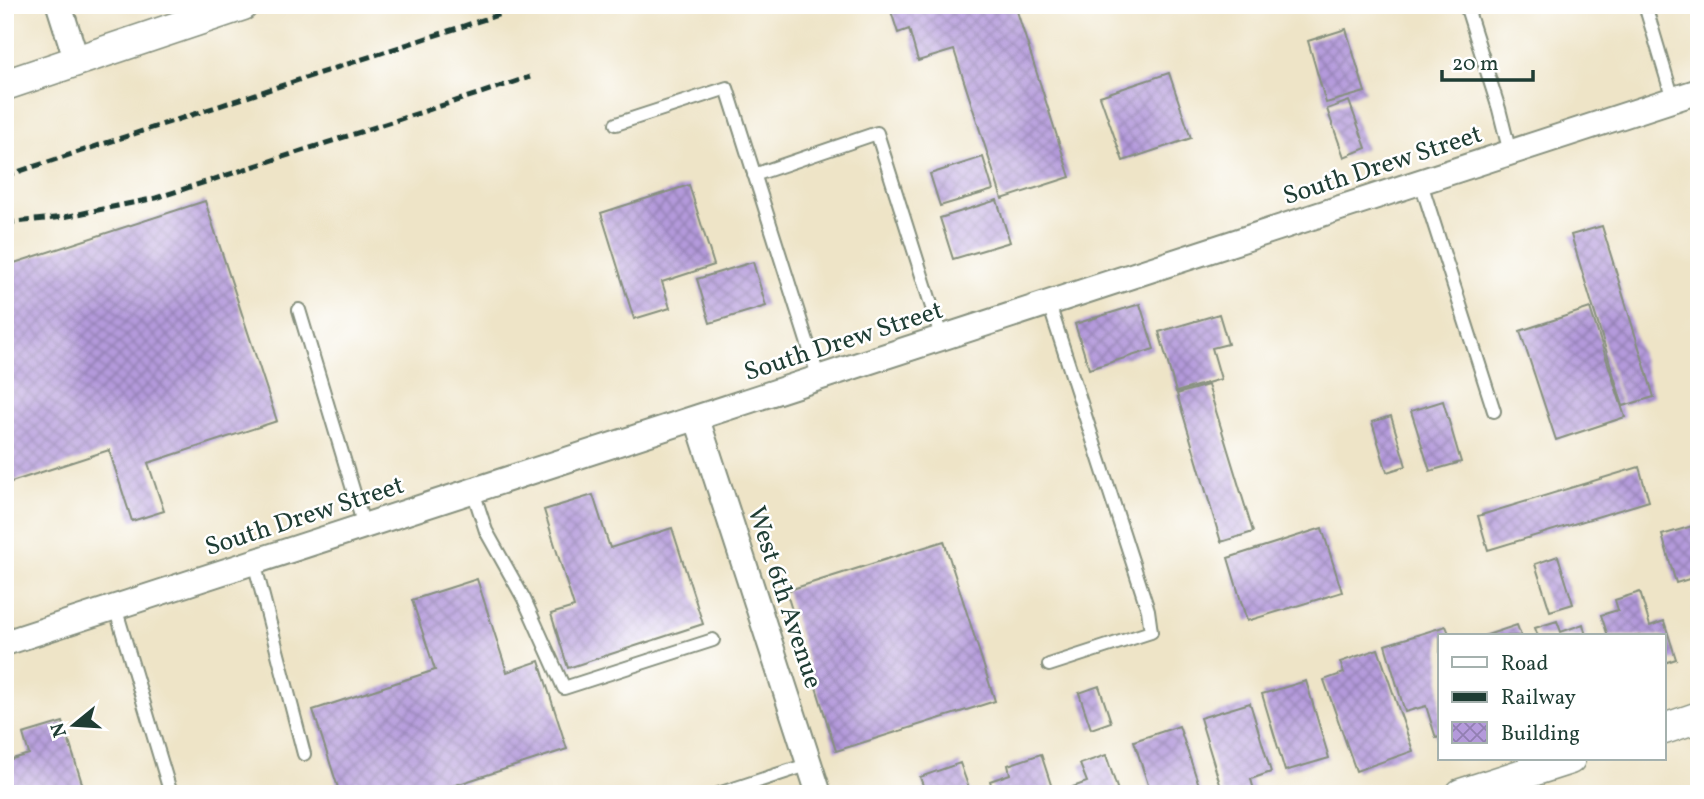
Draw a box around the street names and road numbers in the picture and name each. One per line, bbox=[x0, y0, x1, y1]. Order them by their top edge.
street label: South Drew Street bbox=[1278, 117, 1487, 215]
street label: South Drew Street bbox=[739, 293, 948, 391]
street label: South Drew Street bbox=[200, 468, 409, 566]
street label: West 6th Avenue bbox=[738, 502, 831, 693]

